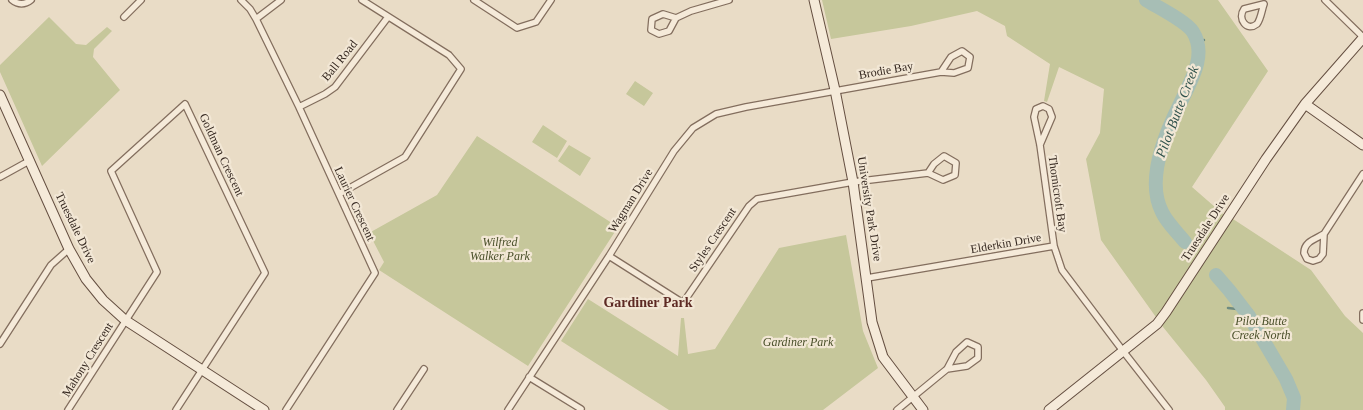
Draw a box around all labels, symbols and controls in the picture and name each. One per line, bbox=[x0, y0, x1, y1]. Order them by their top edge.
street label: Ball Road bbox=[319, 38, 361, 84]
street label: Brodie Bay bbox=[858, 59, 914, 83]
water label: Pilot Butte Creek bbox=[1153, 64, 1203, 160]
street label: Goldman Crescent bbox=[196, 111, 246, 199]
street label: Thornicroft Bay bbox=[1044, 155, 1070, 233]
street label: University Park Drive bbox=[854, 156, 884, 262]
street label: Laurier Crescent bbox=[331, 165, 377, 243]
street label: Wagman Drive bbox=[606, 166, 656, 236]
street label: Truesdale Drive bbox=[52, 190, 98, 266]
street label: Truesdale Drive bbox=[1179, 192, 1233, 264]
street label: Styles Crescent bbox=[686, 205, 740, 275]
street label: Elderkin Drive bbox=[969, 231, 1043, 257]
park label: Wilfred Walker Park bbox=[470, 236, 530, 264]
district label: Gardiner Park bbox=[603, 295, 693, 311]
park label: Pilot Butte Creek North bbox=[1231, 315, 1291, 343]
street label: Mahony Crescent bbox=[59, 320, 117, 400]
park label: Gardiner Park bbox=[763, 336, 833, 350]

